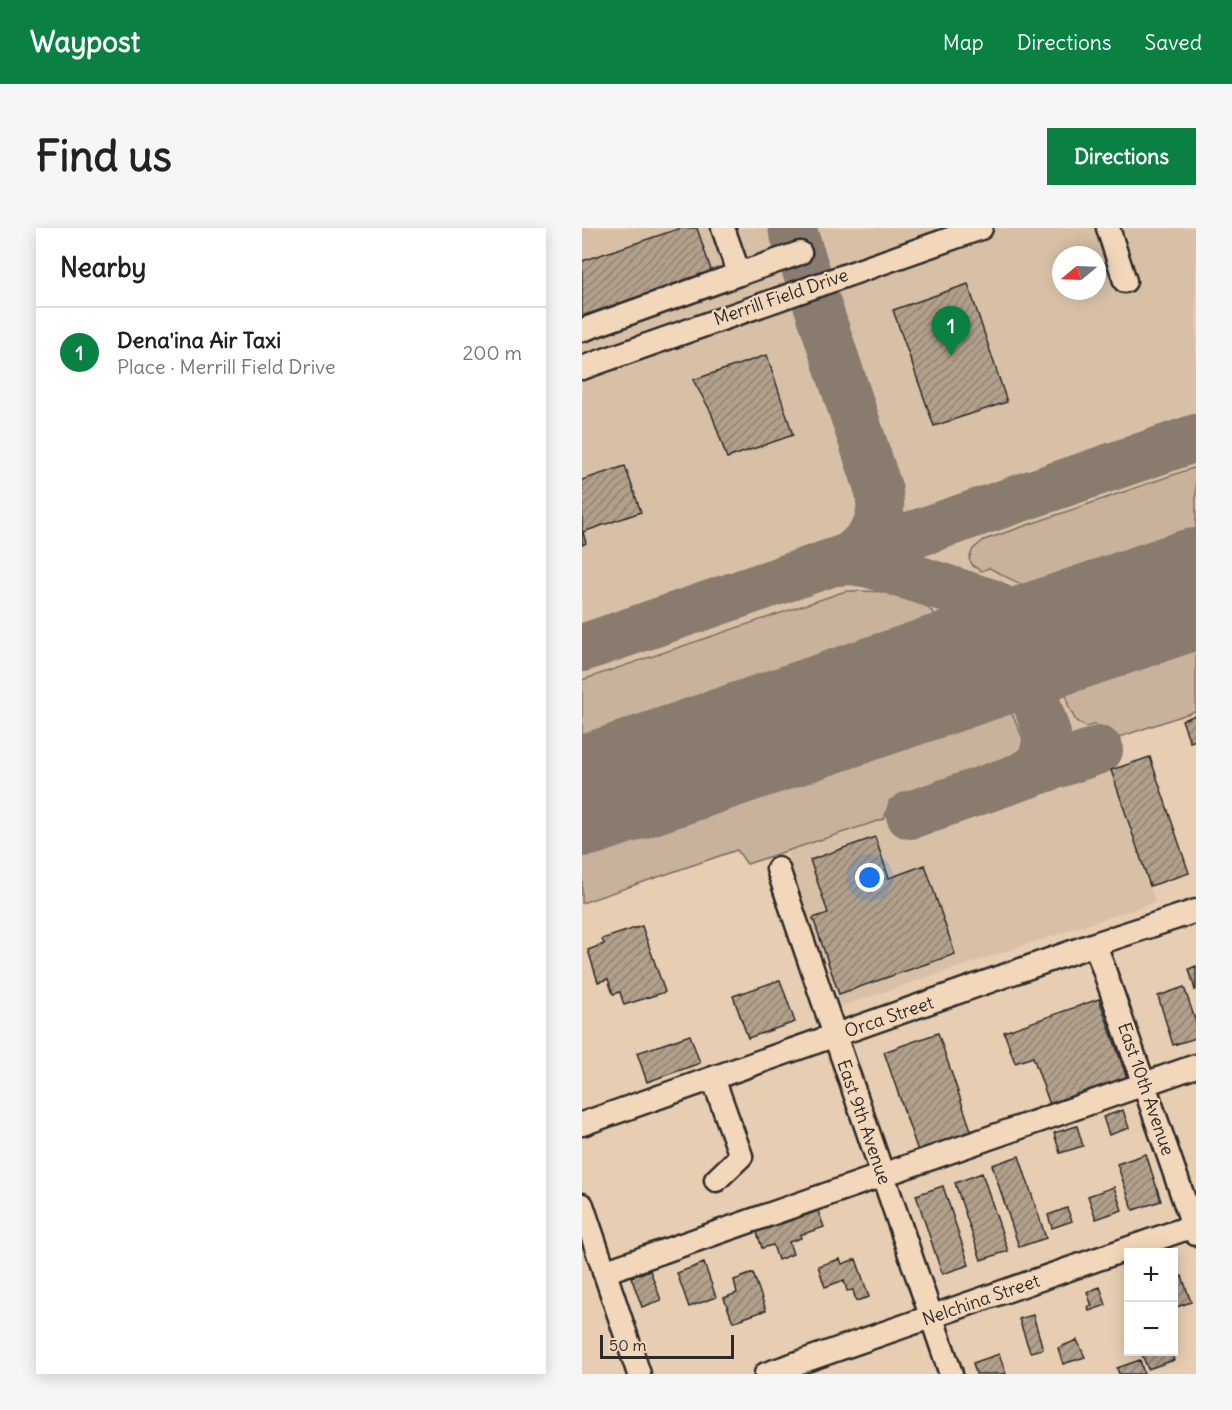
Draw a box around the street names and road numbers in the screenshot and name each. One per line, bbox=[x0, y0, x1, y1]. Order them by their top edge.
street label: Merrill Field Drive bbox=[711, 263, 851, 330]
street label: Orca Street bbox=[841, 991, 936, 1042]
street label: East 10th Avenue bbox=[1113, 1019, 1180, 1158]
street label: East 9th Avenue bbox=[832, 1056, 897, 1187]
street label: Nelchina Street bbox=[919, 1269, 1043, 1330]

